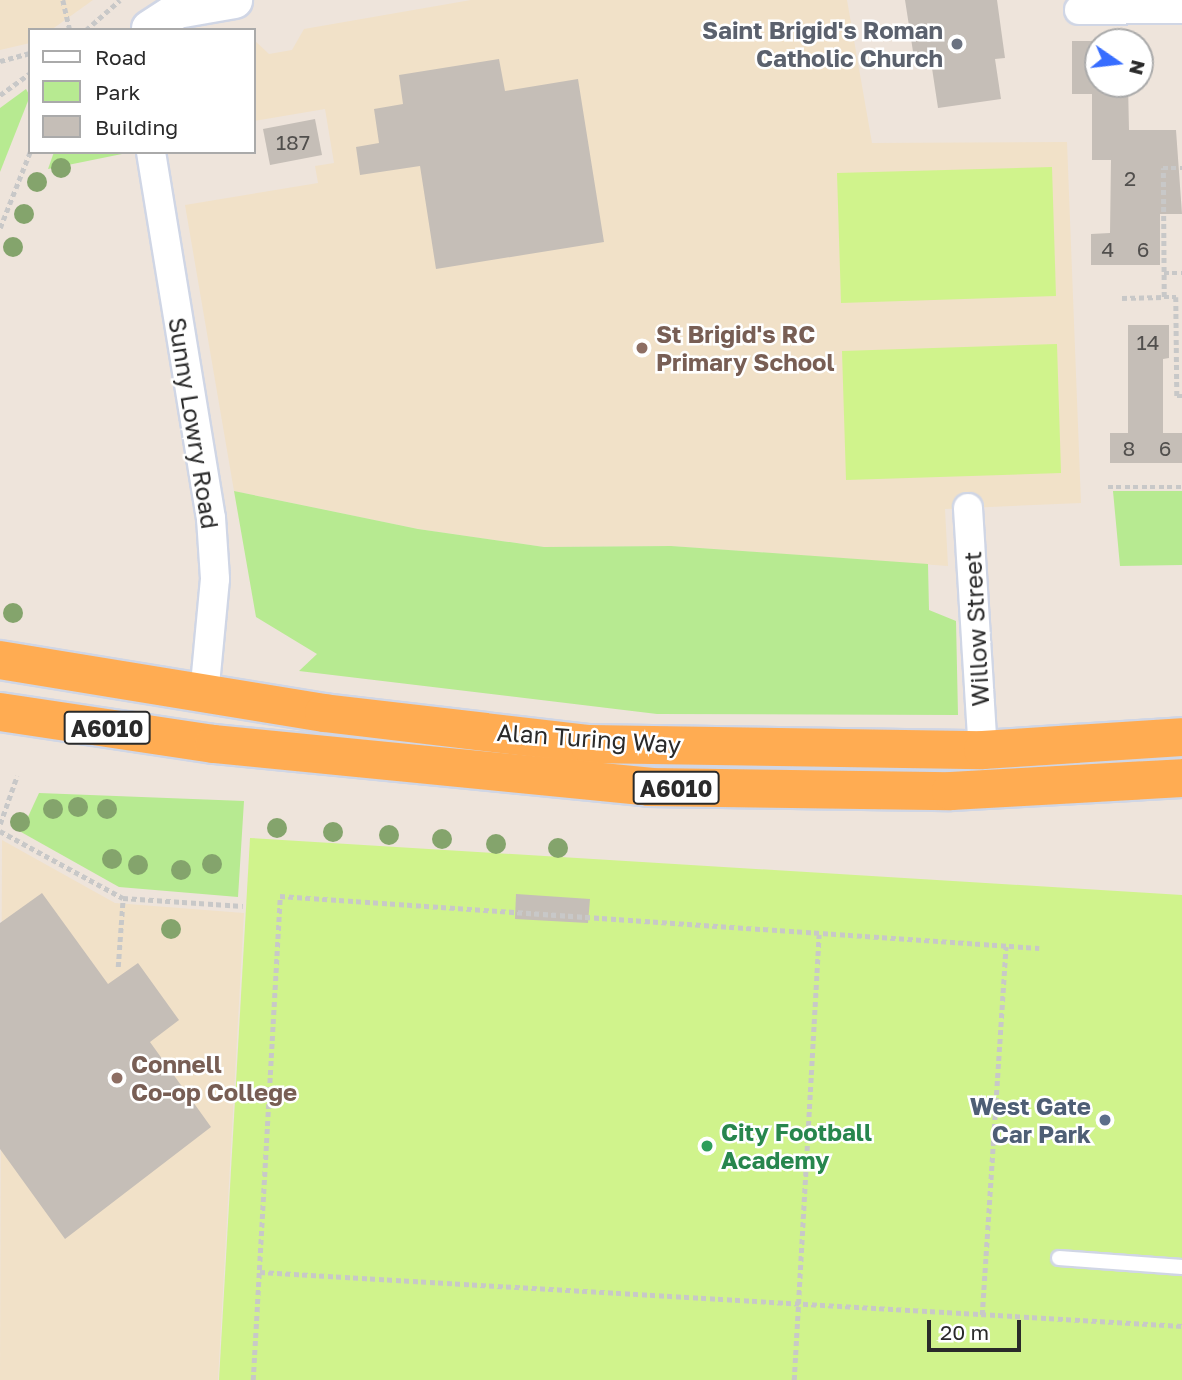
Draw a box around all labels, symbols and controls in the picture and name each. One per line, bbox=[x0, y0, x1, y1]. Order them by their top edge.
place label: Saint Brigid's Roman Catholic Church bbox=[702, 16, 943, 72]
legend bbox=[28, 28, 256, 154]
north arrow bbox=[1084, 28, 1154, 98]
marker: Saint Brigid's Roman Catholic Church bbox=[949, 36, 965, 52]
text: Road bbox=[95, 44, 146, 70]
text: N bbox=[1125, 58, 1151, 78]
text: Park bbox=[95, 79, 140, 105]
text: Building bbox=[95, 114, 178, 140]
house number: 187 bbox=[276, 129, 310, 155]
house number: 2 bbox=[1124, 165, 1136, 191]
house number: 4 bbox=[1102, 236, 1114, 262]
house number: 6 bbox=[1137, 236, 1149, 262]
street label: Sunny Lowry Road bbox=[163, 315, 225, 531]
place label: St Brigid's RC Primary School bbox=[656, 320, 835, 376]
house number: 14 bbox=[1137, 329, 1159, 355]
marker: St Brigid's RC Primary School bbox=[634, 340, 650, 356]
house number: 8 bbox=[1123, 435, 1135, 461]
house number: 6 bbox=[1159, 435, 1171, 461]
street label: Willow Street bbox=[958, 551, 994, 707]
road number: A6010 bbox=[63, 708, 151, 748]
street label: Alan Turing Way bbox=[496, 717, 682, 759]
road number: A6010 bbox=[632, 768, 720, 808]
place label: Connell Co-op College bbox=[131, 1050, 297, 1106]
marker: Connell Co-op College bbox=[109, 1070, 125, 1086]
place label: West Gate Car Park bbox=[970, 1092, 1091, 1148]
marker: West Gate Car Park bbox=[1097, 1112, 1113, 1128]
place label: City Football Academy bbox=[721, 1118, 872, 1174]
marker: City Football Academy bbox=[699, 1138, 715, 1154]
scale bar bbox=[930, 1306, 1024, 1350]
text: 20 m bbox=[940, 1319, 989, 1345]

